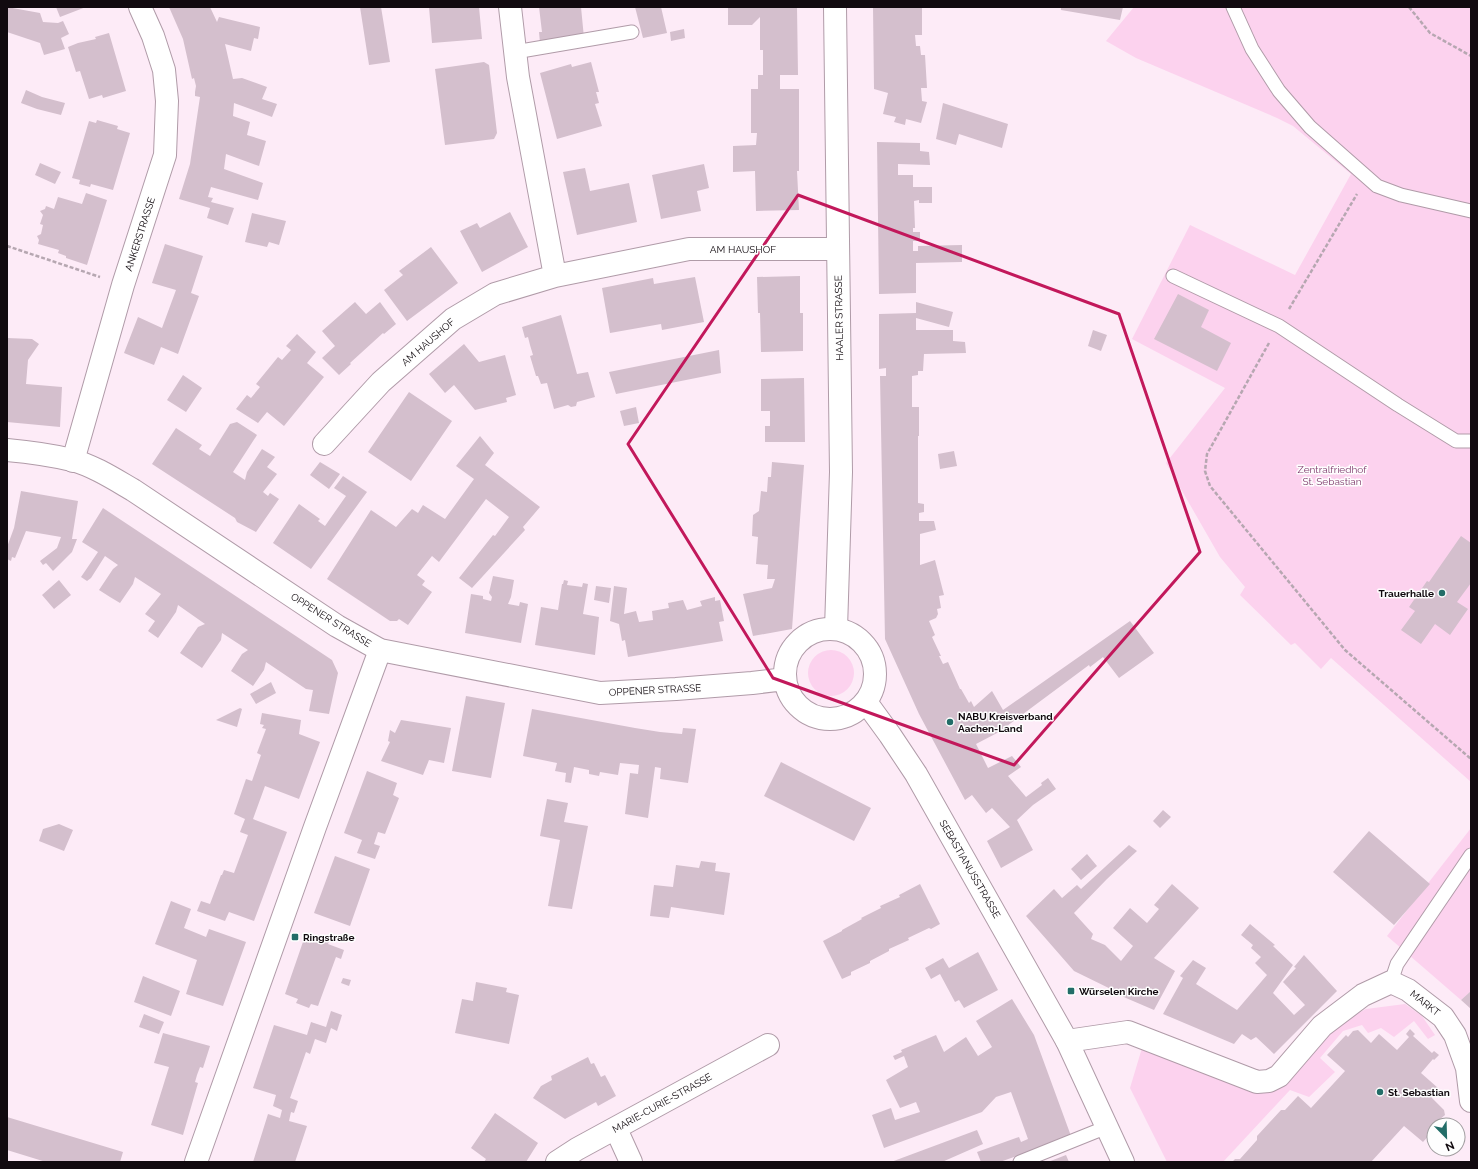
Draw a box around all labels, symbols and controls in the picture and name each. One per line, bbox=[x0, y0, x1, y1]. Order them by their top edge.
street label: ANKERSTRASSE bbox=[123, 196, 157, 272]
street label: AM HAUSHOF bbox=[710, 244, 776, 255]
street label: HAALER STRASSE bbox=[833, 275, 845, 361]
street label: AM HAUSHOF bbox=[399, 316, 457, 368]
park label: Zentralfriedhof St. Sebastian bbox=[1298, 464, 1367, 487]
place label: Trauerhalle bbox=[1379, 588, 1434, 599]
marker: Trauerhalle bbox=[1437, 588, 1447, 598]
street label: OPPENER STRASSE bbox=[289, 591, 373, 649]
street label: OPPENER STRASSE bbox=[609, 682, 701, 698]
place label: NABU Kreisverband Aachen-Land bbox=[958, 711, 1053, 734]
marker: NABU Kreisverband Aachen-Land bbox=[945, 717, 955, 727]
street label: SEBASTIANUSSTRASSE bbox=[937, 818, 1003, 920]
marker: Ringstraße bbox=[290, 932, 300, 942]
place label: Ringstraße bbox=[303, 932, 354, 943]
marker: Würselen Kirche bbox=[1066, 986, 1076, 996]
place label: Würselen Kirche bbox=[1079, 986, 1158, 997]
street label: MARKT bbox=[1408, 988, 1442, 1018]
street label: MARIE-CURIE-STRASSE bbox=[610, 1071, 714, 1135]
marker: St. Sebastian bbox=[1375, 1087, 1385, 1097]
place label: St. Sebastian bbox=[1388, 1087, 1450, 1098]
north arrow bbox=[1426, 1117, 1466, 1157]
text: N bbox=[1443, 1138, 1456, 1153]

